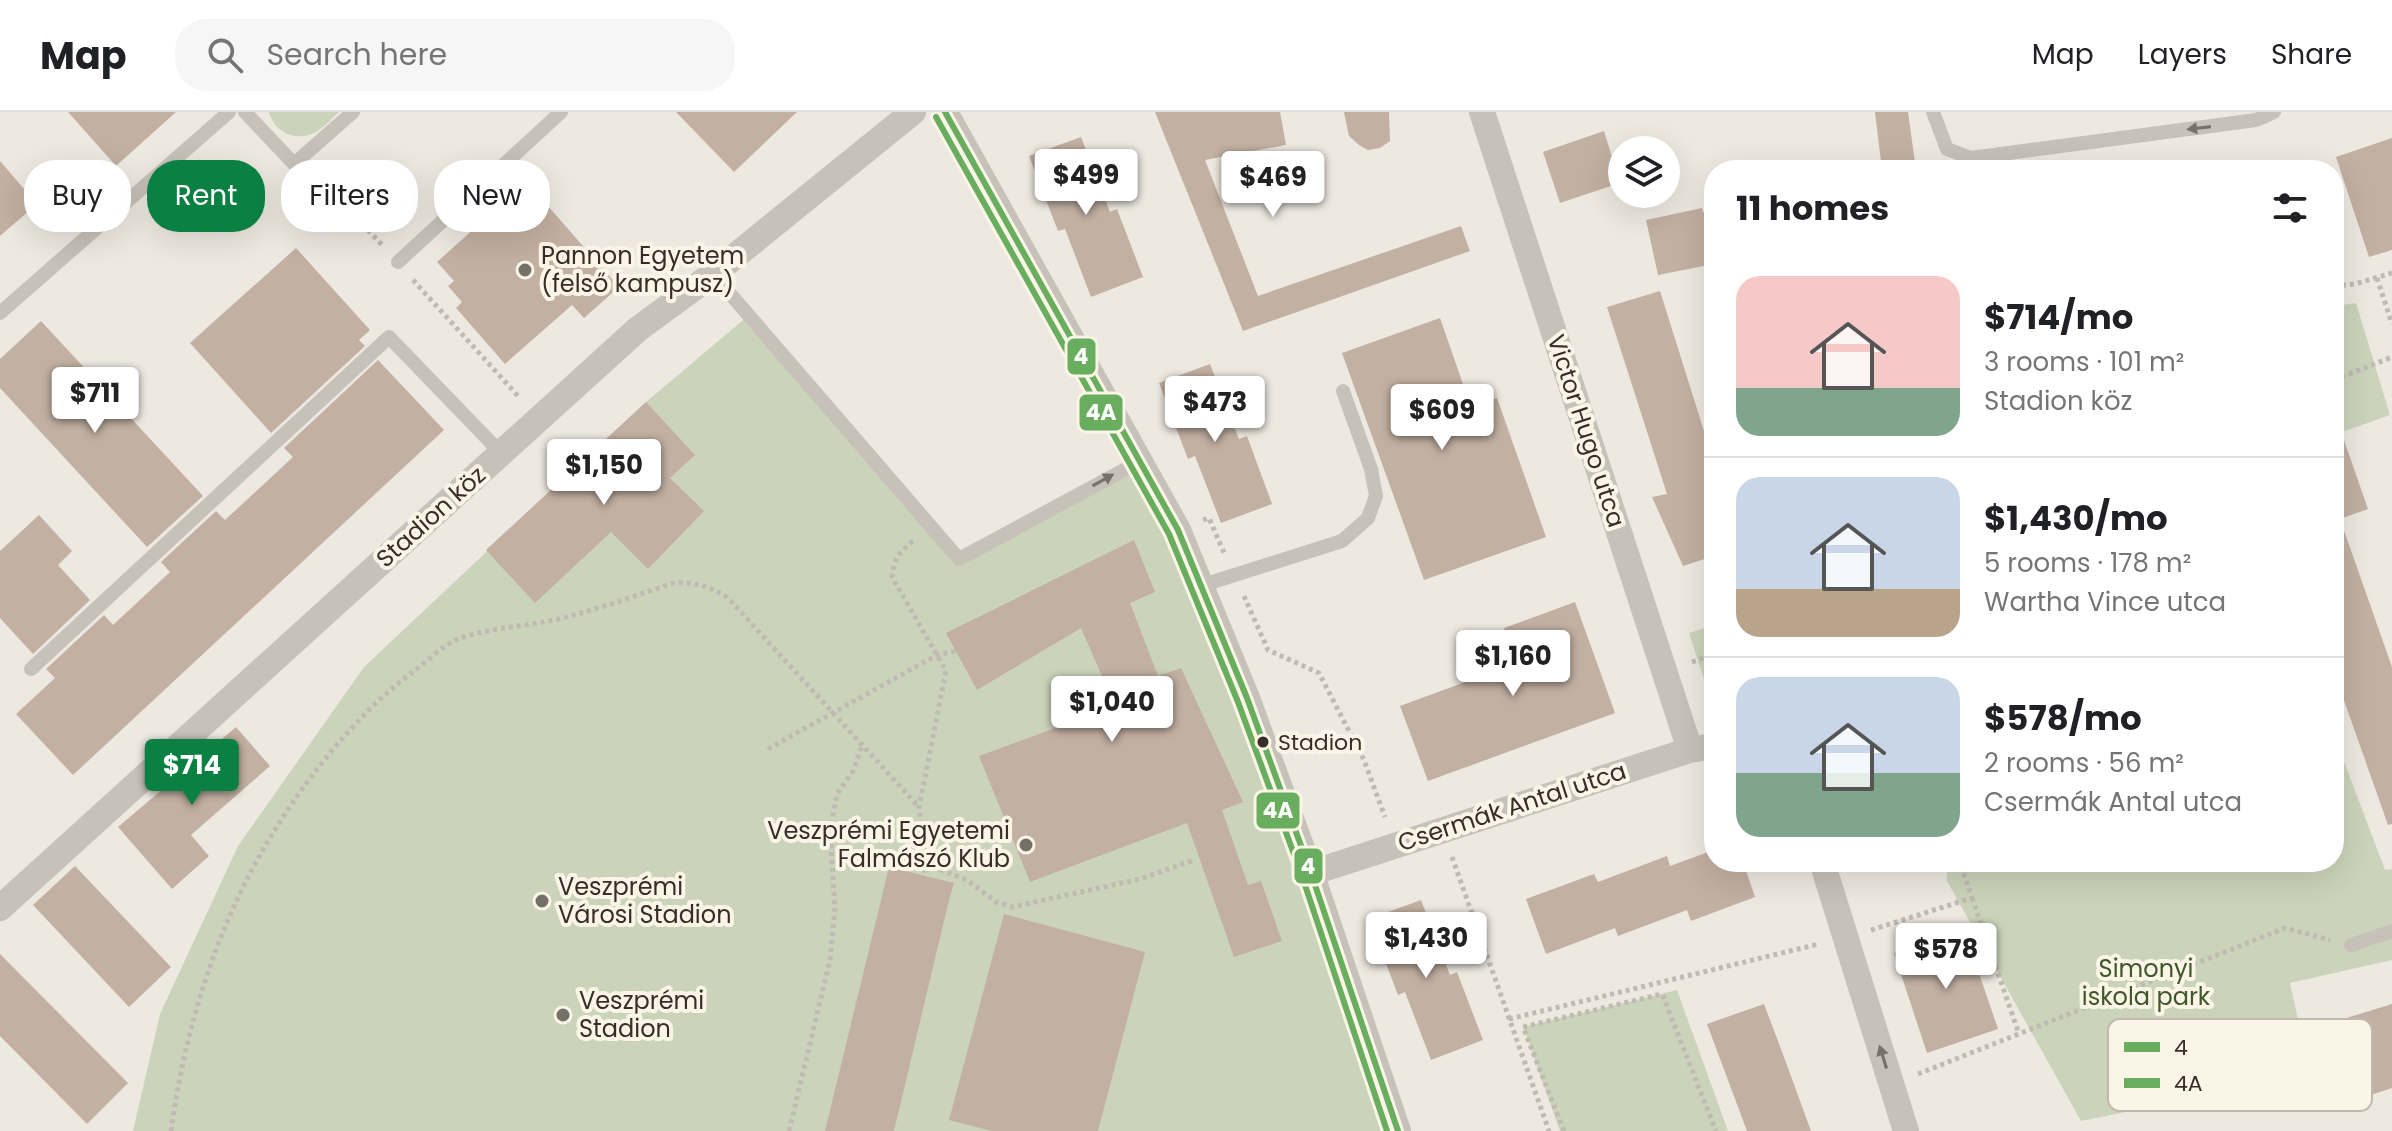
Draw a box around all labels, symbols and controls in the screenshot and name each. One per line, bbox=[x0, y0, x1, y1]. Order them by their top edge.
search box bbox=[175, 19, 735, 91]
text: Map bbox=[40, 29, 127, 82]
icon: search bbox=[203, 33, 247, 77]
text: Search here bbox=[267, 33, 447, 76]
text: Map bbox=[2032, 35, 2094, 74]
text: Layers bbox=[2138, 35, 2227, 74]
text: Share bbox=[2271, 35, 2352, 74]
one-way arrow bbox=[2186, 122, 2211, 135]
map controls bbox=[1608, 136, 1680, 208]
button: layers bbox=[1608, 136, 1680, 208]
pin: $499 bbox=[1039, 149, 1133, 217]
pin: $469 bbox=[1226, 151, 1320, 219]
text: $499 bbox=[1053, 157, 1119, 193]
text: $469 bbox=[1239, 159, 1307, 195]
chip: Buy bbox=[24, 160, 131, 232]
chip: Rent bbox=[147, 160, 265, 232]
chip: Filters bbox=[281, 160, 418, 232]
chip: New bbox=[434, 160, 550, 232]
text: 11 homes bbox=[1736, 184, 1889, 232]
icon: filters bbox=[2268, 186, 2312, 230]
place label: Pannon Egyetem (felső kampusz) bbox=[541, 239, 744, 300]
marker: Pannon Egyetem (felső kampusz) bbox=[516, 261, 534, 279]
text: $714/mo bbox=[1984, 293, 2133, 341]
icon: home bbox=[1800, 308, 1896, 404]
street label: Victor Hugo utca bbox=[1540, 330, 1633, 532]
line badge: 4 bbox=[1066, 337, 1097, 376]
text: 4 bbox=[1074, 341, 1089, 372]
text: 3 rooms · 101 m² bbox=[1984, 344, 2184, 380]
pin: $711 bbox=[48, 367, 142, 435]
text: $711 bbox=[70, 375, 120, 411]
pin: $473 bbox=[1168, 376, 1262, 444]
text: Stadion köz bbox=[1984, 383, 2132, 419]
text: $473 bbox=[1183, 384, 1247, 420]
pin: $609 bbox=[1395, 384, 1489, 452]
text: $609 bbox=[1409, 392, 1475, 428]
line badge: 4A bbox=[1078, 393, 1124, 432]
text: 4A bbox=[1085, 397, 1117, 428]
pin: $1,150 bbox=[539, 439, 669, 507]
text: $1,150 bbox=[565, 447, 643, 483]
street label: Stadion köz bbox=[369, 459, 493, 575]
one-way arrow bbox=[1092, 473, 1114, 487]
text: $1,430/mo bbox=[1984, 494, 2168, 542]
icon: home bbox=[1800, 509, 1896, 605]
text: 5 rooms · 178 m² bbox=[1984, 545, 2191, 581]
text: Wartha Vince utca bbox=[1984, 584, 2226, 620]
pin: $1,160 bbox=[1448, 630, 1578, 698]
text: $1,160 bbox=[1474, 638, 1552, 674]
pin: $1,040 bbox=[1047, 676, 1177, 744]
text: $1,040 bbox=[1069, 684, 1155, 720]
text: $578/mo bbox=[1984, 694, 2142, 742]
icon: home bbox=[1800, 709, 1896, 805]
place label: Stadion bbox=[1278, 727, 1362, 758]
marker: Stadion bbox=[1255, 734, 1271, 750]
pin: $714 bbox=[145, 739, 239, 807]
text: 2 rooms · 56 m² bbox=[1984, 745, 2184, 781]
text: $714 bbox=[163, 747, 221, 783]
street label: Csermák Antal utca bbox=[1393, 754, 1630, 859]
text: Csermák Antal utca bbox=[1984, 784, 2242, 820]
line badge: 4A bbox=[1255, 791, 1301, 830]
text: 4A bbox=[1262, 795, 1294, 826]
place label: Veszprémi Egyetemi Falmászó Klub bbox=[767, 814, 1010, 875]
marker: Veszprémi Egyetemi Falmászó Klub bbox=[1017, 836, 1035, 854]
line badge: 4 bbox=[1293, 847, 1324, 885]
text: 4 bbox=[1301, 851, 1316, 882]
place label: Veszprémi Városi Stadion bbox=[558, 870, 732, 931]
marker: Veszprémi Városi Stadion bbox=[533, 892, 551, 910]
pin: $1,430 bbox=[1361, 912, 1491, 980]
text: $1,430 bbox=[1384, 920, 1468, 956]
pin: $578 bbox=[1899, 923, 1993, 991]
text: $578 bbox=[1914, 931, 1978, 967]
park label: Simonyi iskola park bbox=[2082, 952, 2211, 1013]
place label: Veszprémi Stadion bbox=[579, 984, 704, 1045]
marker: Veszprémi Stadion bbox=[554, 1006, 572, 1024]
legend bbox=[2108, 1019, 2372, 1111]
text: 4 bbox=[2174, 1032, 2188, 1063]
one-way arrow bbox=[1876, 1044, 1889, 1068]
text: 4A bbox=[2174, 1068, 2203, 1099]

